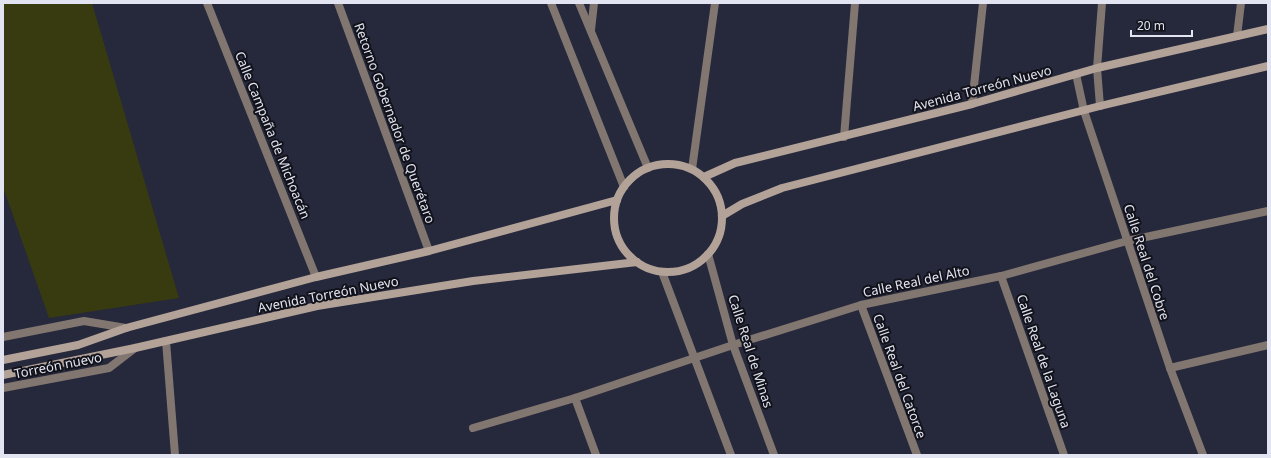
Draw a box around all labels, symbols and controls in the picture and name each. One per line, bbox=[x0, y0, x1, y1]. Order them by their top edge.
scale bar bbox=[1131, 12, 1192, 38]
text: 20 m bbox=[1137, 17, 1165, 34]
street label: Retorno Gobernador de Querétaro bbox=[350, 20, 440, 226]
street label: Calle Campaña de Michoacán bbox=[231, 48, 315, 222]
street label: Avenida Torreón Nuevo bbox=[911, 61, 1054, 115]
street label: Calle Real del Cobre bbox=[1120, 202, 1174, 322]
street label: Calle Real del Alto bbox=[861, 261, 971, 301]
street label: Avenida Torreón Nuevo bbox=[256, 271, 400, 316]
street label: Calle Real de Minas bbox=[724, 292, 778, 410]
street label: Calle Real de la Laguna bbox=[1013, 292, 1075, 430]
street label: Calle Real del Catorce bbox=[869, 311, 931, 441]
street label: Torreón nuevo bbox=[13, 348, 103, 382]

